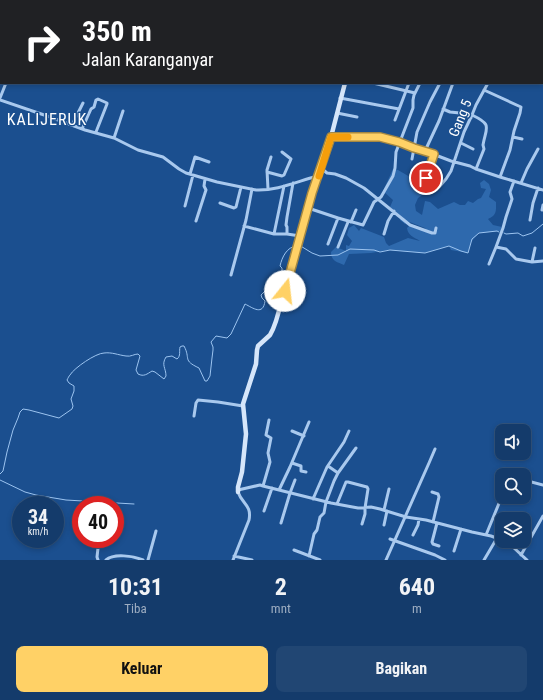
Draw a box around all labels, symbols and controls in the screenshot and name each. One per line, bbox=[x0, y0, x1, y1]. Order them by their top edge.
text: 350 m bbox=[82, 15, 152, 48]
icon: right bbox=[16, 16, 68, 68]
text: Jalan Karanganyar bbox=[82, 49, 214, 70]
street label: Gang 5 bbox=[445, 97, 475, 139]
district label: KALIJERUK bbox=[7, 110, 87, 129]
pin bbox=[409, 161, 443, 195]
icon: arrive bbox=[415, 167, 437, 189]
position arrow bbox=[264, 270, 306, 312]
map controls bbox=[495, 424, 531, 548]
button: sound bbox=[495, 424, 531, 460]
button: search bbox=[495, 468, 531, 504]
speed limit sign: 40 bbox=[72, 496, 124, 548]
text: 34 bbox=[28, 505, 48, 529]
button: layers bbox=[495, 512, 531, 548]
text: km/h bbox=[28, 526, 48, 537]
text: 10:31 bbox=[108, 573, 163, 601]
text: 2 bbox=[275, 573, 287, 601]
text: 640 bbox=[399, 573, 435, 601]
text: Tiba bbox=[124, 601, 147, 616]
text: mnt bbox=[271, 601, 291, 616]
text: m bbox=[412, 601, 422, 616]
button: Keluar bbox=[16, 646, 268, 692]
button: Bagikan bbox=[276, 646, 527, 692]

